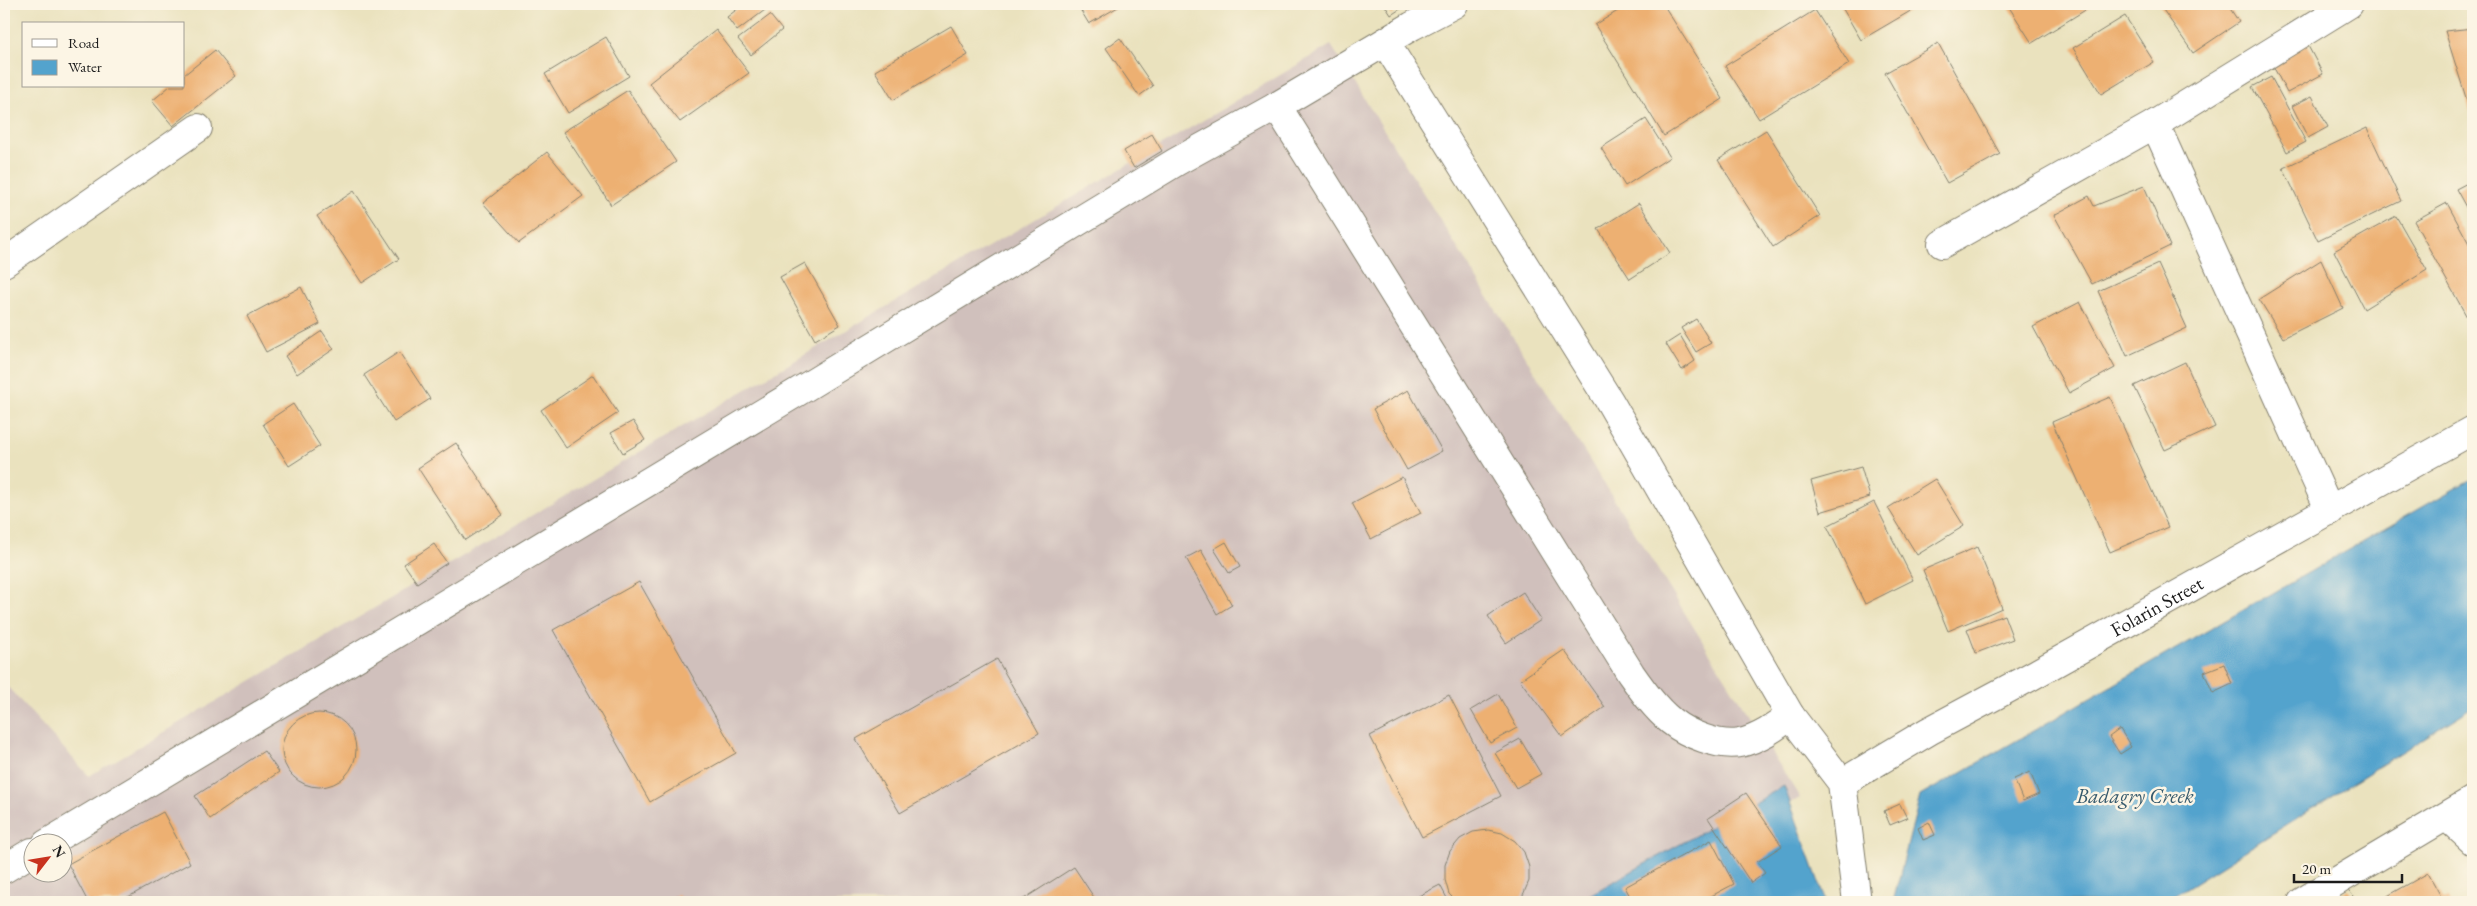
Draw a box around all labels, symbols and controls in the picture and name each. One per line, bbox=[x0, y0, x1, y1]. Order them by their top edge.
legend bbox=[22, 22, 185, 88]
text: Road bbox=[68, 33, 100, 52]
text: Water bbox=[68, 57, 102, 76]
street label: Folarin Street bbox=[2106, 570, 2208, 643]
water label: Badagry Creek bbox=[2075, 782, 2194, 809]
north arrow bbox=[22, 834, 72, 884]
text: N bbox=[49, 842, 70, 861]
scale bar bbox=[2294, 851, 2402, 883]
text: 20 m bbox=[2302, 859, 2331, 878]

